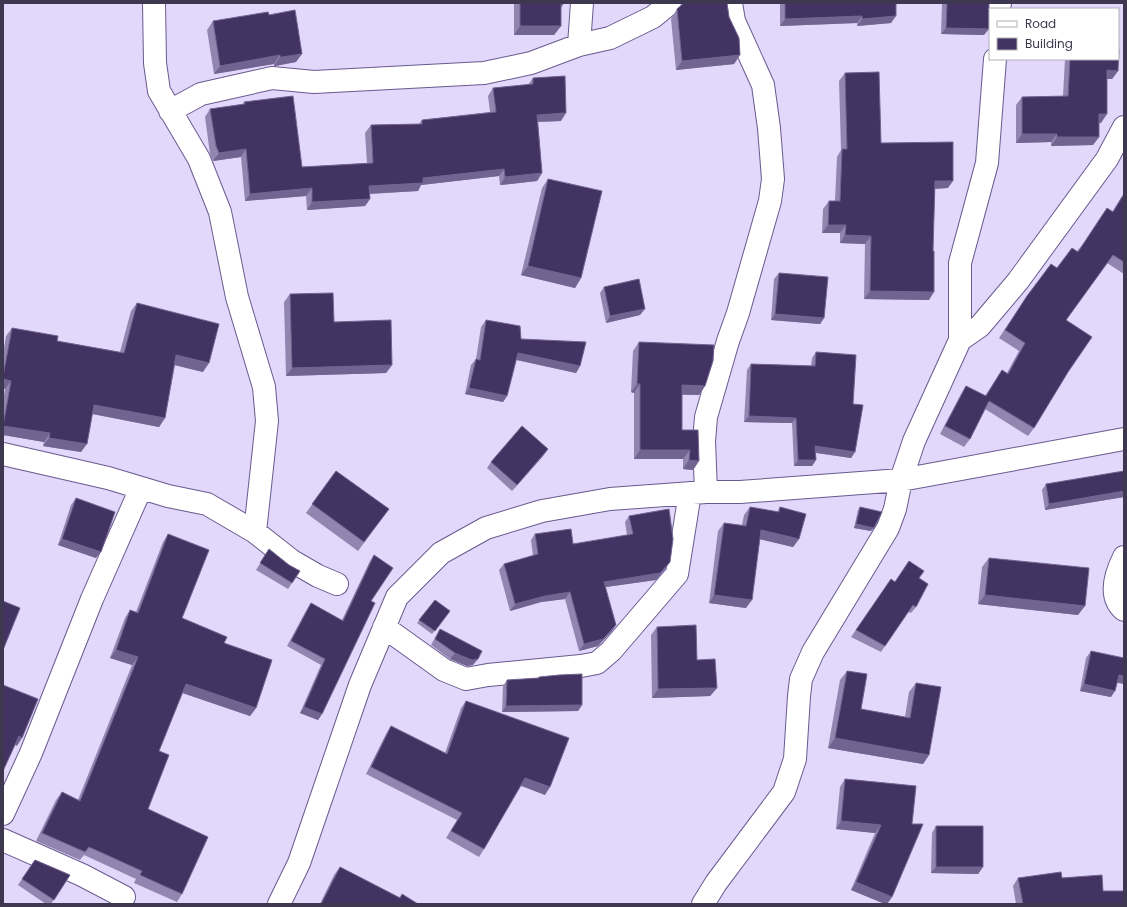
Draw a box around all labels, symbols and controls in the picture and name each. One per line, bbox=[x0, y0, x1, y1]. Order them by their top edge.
legend bbox=[989, 8, 1119, 60]
text: Road bbox=[1025, 15, 1056, 32]
text: Building bbox=[1025, 35, 1073, 52]

